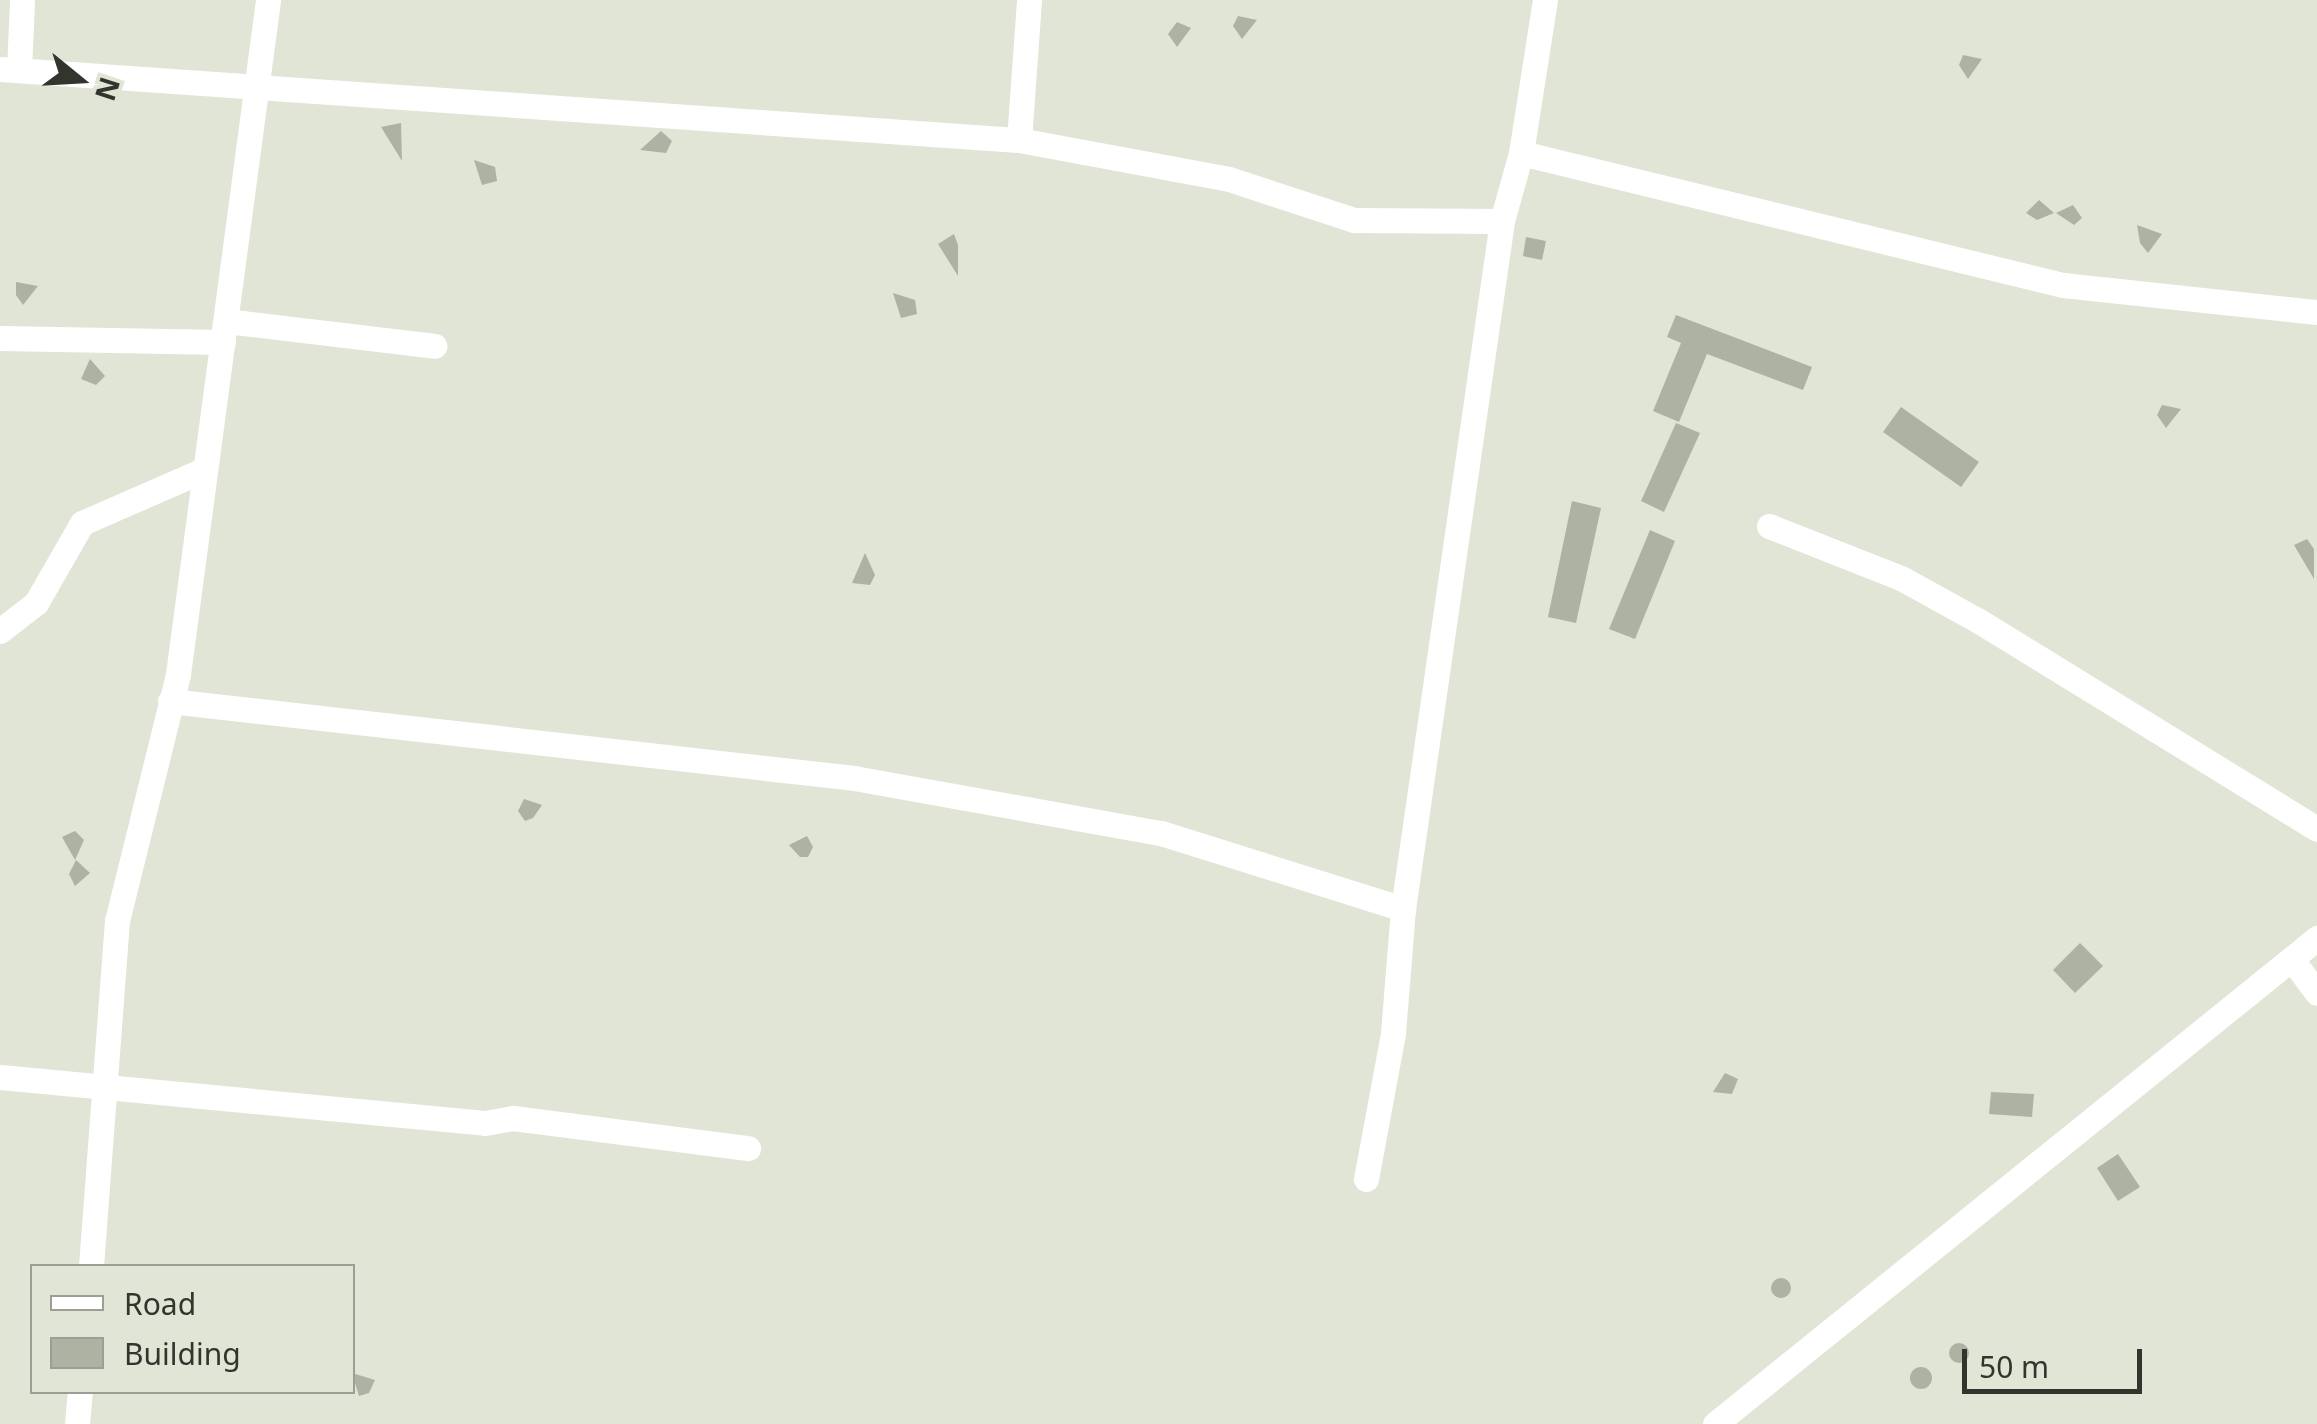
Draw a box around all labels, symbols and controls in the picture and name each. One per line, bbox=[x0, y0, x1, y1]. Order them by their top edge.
north arrow bbox=[30, 30, 130, 130]
text: N bbox=[87, 73, 130, 106]
legend bbox=[30, 1264, 355, 1394]
text: Road bbox=[124, 1283, 196, 1324]
scale bar bbox=[1967, 1329, 2147, 1391]
text: Building bbox=[124, 1333, 241, 1374]
text: 50 m bbox=[1979, 1346, 2049, 1387]

